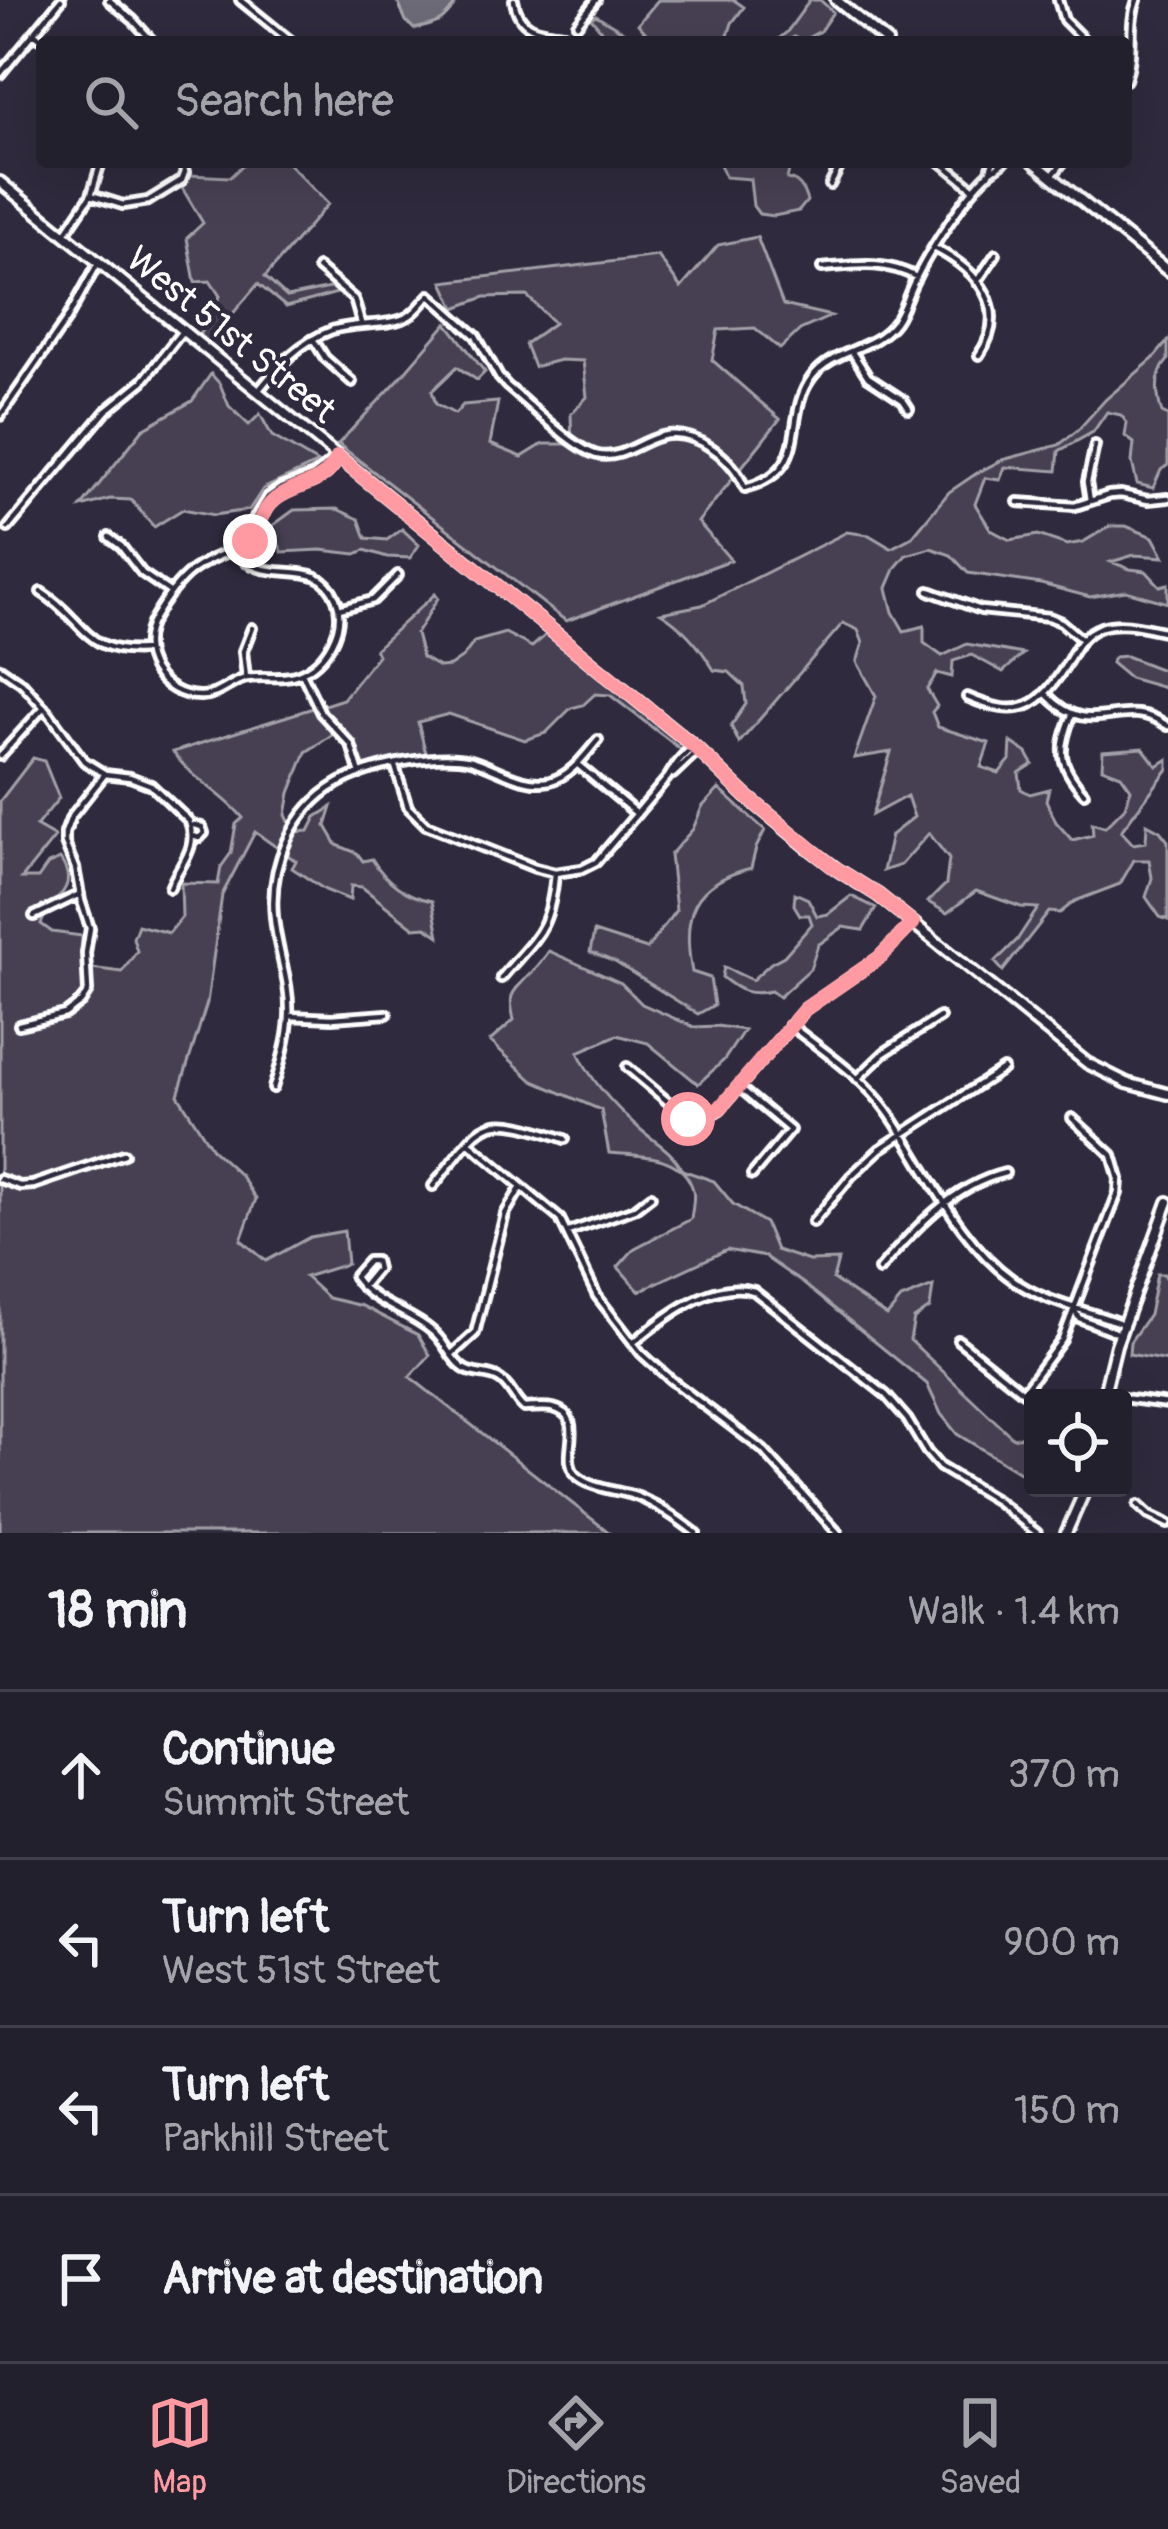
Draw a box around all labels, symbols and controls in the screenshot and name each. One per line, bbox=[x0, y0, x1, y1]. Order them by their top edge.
search box bbox=[36, 36, 1132, 168]
icon: search bbox=[78, 69, 144, 135]
text: Search here bbox=[174, 74, 394, 130]
street label: West 51st Street bbox=[117, 237, 345, 434]
route end bbox=[223, 514, 277, 568]
route start bbox=[661, 1092, 715, 1146]
map controls bbox=[1024, 1389, 1132, 1497]
button: locate bbox=[1024, 1389, 1132, 1497]
text: 18 min bbox=[48, 1579, 187, 1643]
text: Walk · 1.4 km bbox=[908, 1587, 1120, 1636]
text: Continue bbox=[162, 1722, 335, 1778]
icon: ahead bbox=[48, 1742, 114, 1808]
text: 370 m bbox=[1008, 1750, 1120, 1799]
text: Summit Street bbox=[162, 1778, 409, 1827]
text: Turn left bbox=[162, 1890, 329, 1946]
icon: left bbox=[48, 1910, 114, 1976]
text: 900 m bbox=[1004, 1918, 1120, 1967]
text: West 51st Street bbox=[162, 1946, 440, 1995]
text: Turn left bbox=[162, 2058, 329, 2114]
icon: left bbox=[48, 2078, 114, 2144]
text: 150 m bbox=[1014, 2086, 1120, 2135]
text: Parkhill Street bbox=[162, 2114, 389, 2163]
icon: arrive bbox=[48, 2246, 114, 2312]
text: Arrive at destination bbox=[162, 2251, 543, 2307]
tab: Map bbox=[147, 2390, 213, 2503]
tab: Directions bbox=[506, 2390, 646, 2503]
tab: Saved bbox=[939, 2390, 1021, 2503]

